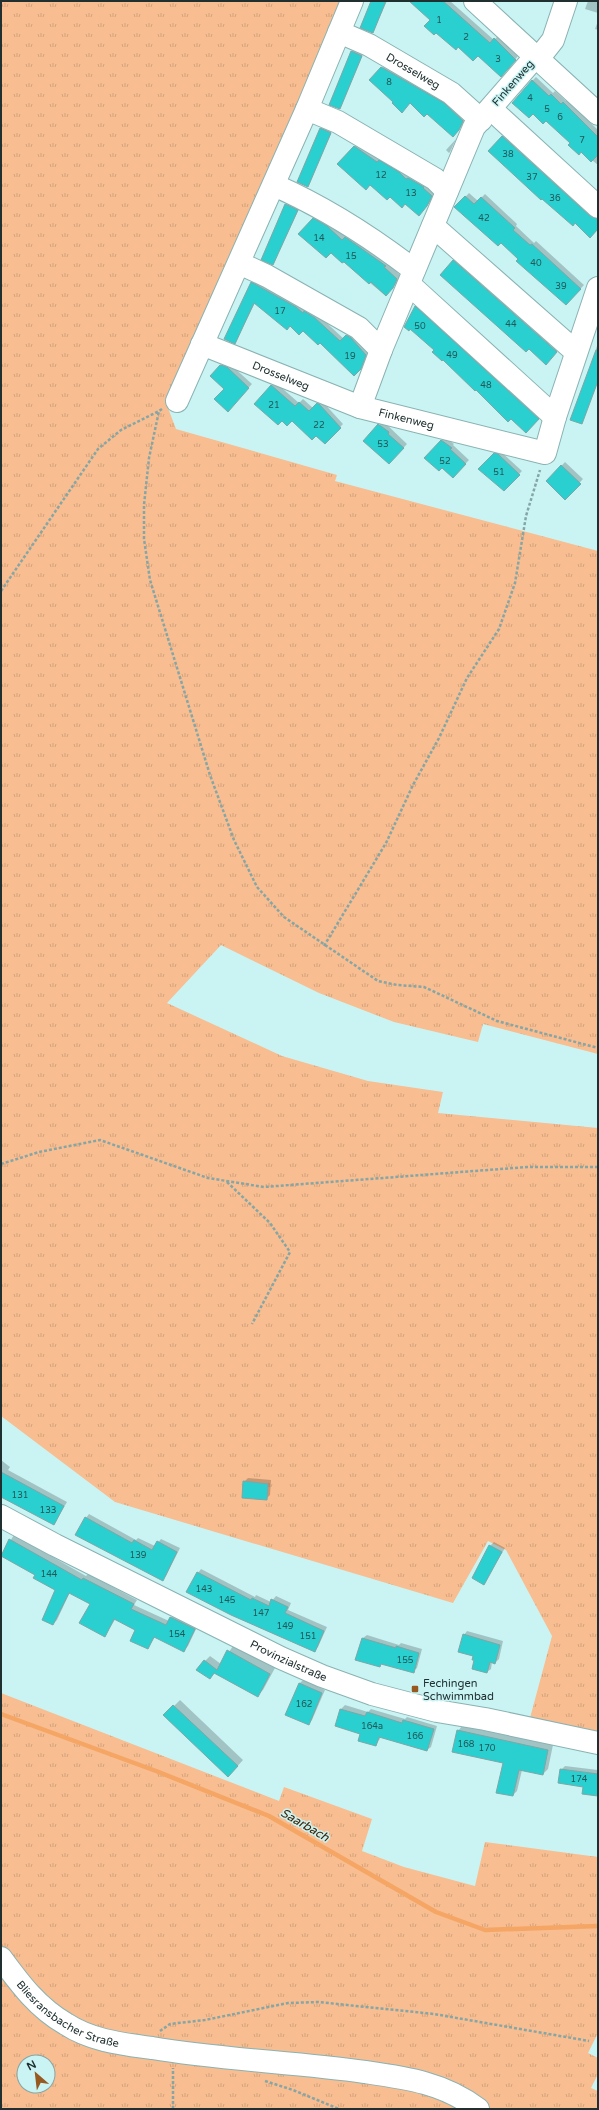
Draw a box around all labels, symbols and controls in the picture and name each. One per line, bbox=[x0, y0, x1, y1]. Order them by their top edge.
house number: 1 bbox=[436, 15, 442, 26]
house number: 2 bbox=[463, 32, 469, 43]
street label: Drosselweg bbox=[384, 50, 443, 92]
house number: 3 bbox=[495, 54, 501, 65]
street label: Finkenweg bbox=[490, 57, 536, 109]
house number: 8 bbox=[386, 77, 392, 88]
house number: 4 bbox=[527, 93, 533, 104]
house number: 5 bbox=[544, 104, 550, 115]
house number: 6 bbox=[557, 112, 563, 123]
house number: 7 bbox=[579, 135, 585, 146]
house number: 38 bbox=[502, 149, 514, 160]
house number: 12 bbox=[375, 170, 387, 181]
house number: 37 bbox=[526, 172, 538, 183]
house number: 13 bbox=[405, 188, 417, 199]
house number: 36 bbox=[549, 193, 561, 204]
house number: 42 bbox=[478, 213, 490, 224]
house number: 14 bbox=[313, 233, 325, 244]
house number: 15 bbox=[345, 251, 357, 262]
house number: 40 bbox=[530, 258, 542, 269]
house number: 39 bbox=[555, 281, 567, 292]
house number: 17 bbox=[274, 306, 286, 317]
house number: 44 bbox=[505, 319, 517, 330]
house number: 50 bbox=[414, 321, 426, 332]
house number: 49 bbox=[446, 350, 458, 361]
house number: 19 bbox=[344, 351, 356, 362]
street label: Drosselweg bbox=[251, 358, 311, 393]
house number: 48 bbox=[480, 380, 492, 391]
house number: 21 bbox=[268, 400, 280, 411]
street label: Finkenweg bbox=[377, 405, 435, 432]
house number: 22 bbox=[313, 420, 325, 431]
house number: 53 bbox=[377, 439, 389, 450]
house number: 52 bbox=[439, 456, 451, 467]
house number: 51 bbox=[493, 467, 505, 478]
house number: 131 bbox=[12, 1490, 28, 1501]
house number: 133 bbox=[40, 1505, 56, 1516]
house number: 139 bbox=[130, 1550, 147, 1561]
house number: 144 bbox=[41, 1569, 58, 1580]
house number: 143 bbox=[196, 1584, 212, 1595]
house number: 145 bbox=[219, 1595, 236, 1606]
house number: 147 bbox=[253, 1608, 270, 1619]
house number: 149 bbox=[277, 1621, 294, 1632]
house number: 154 bbox=[169, 1629, 186, 1640]
house number: 151 bbox=[300, 1631, 316, 1642]
street label: Provinzialstraße bbox=[248, 1637, 329, 1684]
house number: 155 bbox=[397, 1655, 414, 1666]
place label: Fechingen Schwimmbad bbox=[423, 1677, 494, 1703]
marker: Fechingen Schwimmbad bbox=[410, 1684, 420, 1694]
house number: 162 bbox=[296, 1699, 312, 1710]
house number: 164a bbox=[361, 1721, 383, 1732]
house number: 166 bbox=[407, 1731, 424, 1742]
house number: 168 bbox=[458, 1739, 475, 1750]
house number: 170 bbox=[479, 1743, 496, 1754]
house number: 174 bbox=[571, 1774, 588, 1785]
water label: Saarbach bbox=[278, 1806, 332, 1845]
street label: Bliesransbacher Straße bbox=[14, 1978, 120, 2050]
north arrow bbox=[16, 2054, 56, 2094]
text: N bbox=[25, 2058, 38, 2073]

